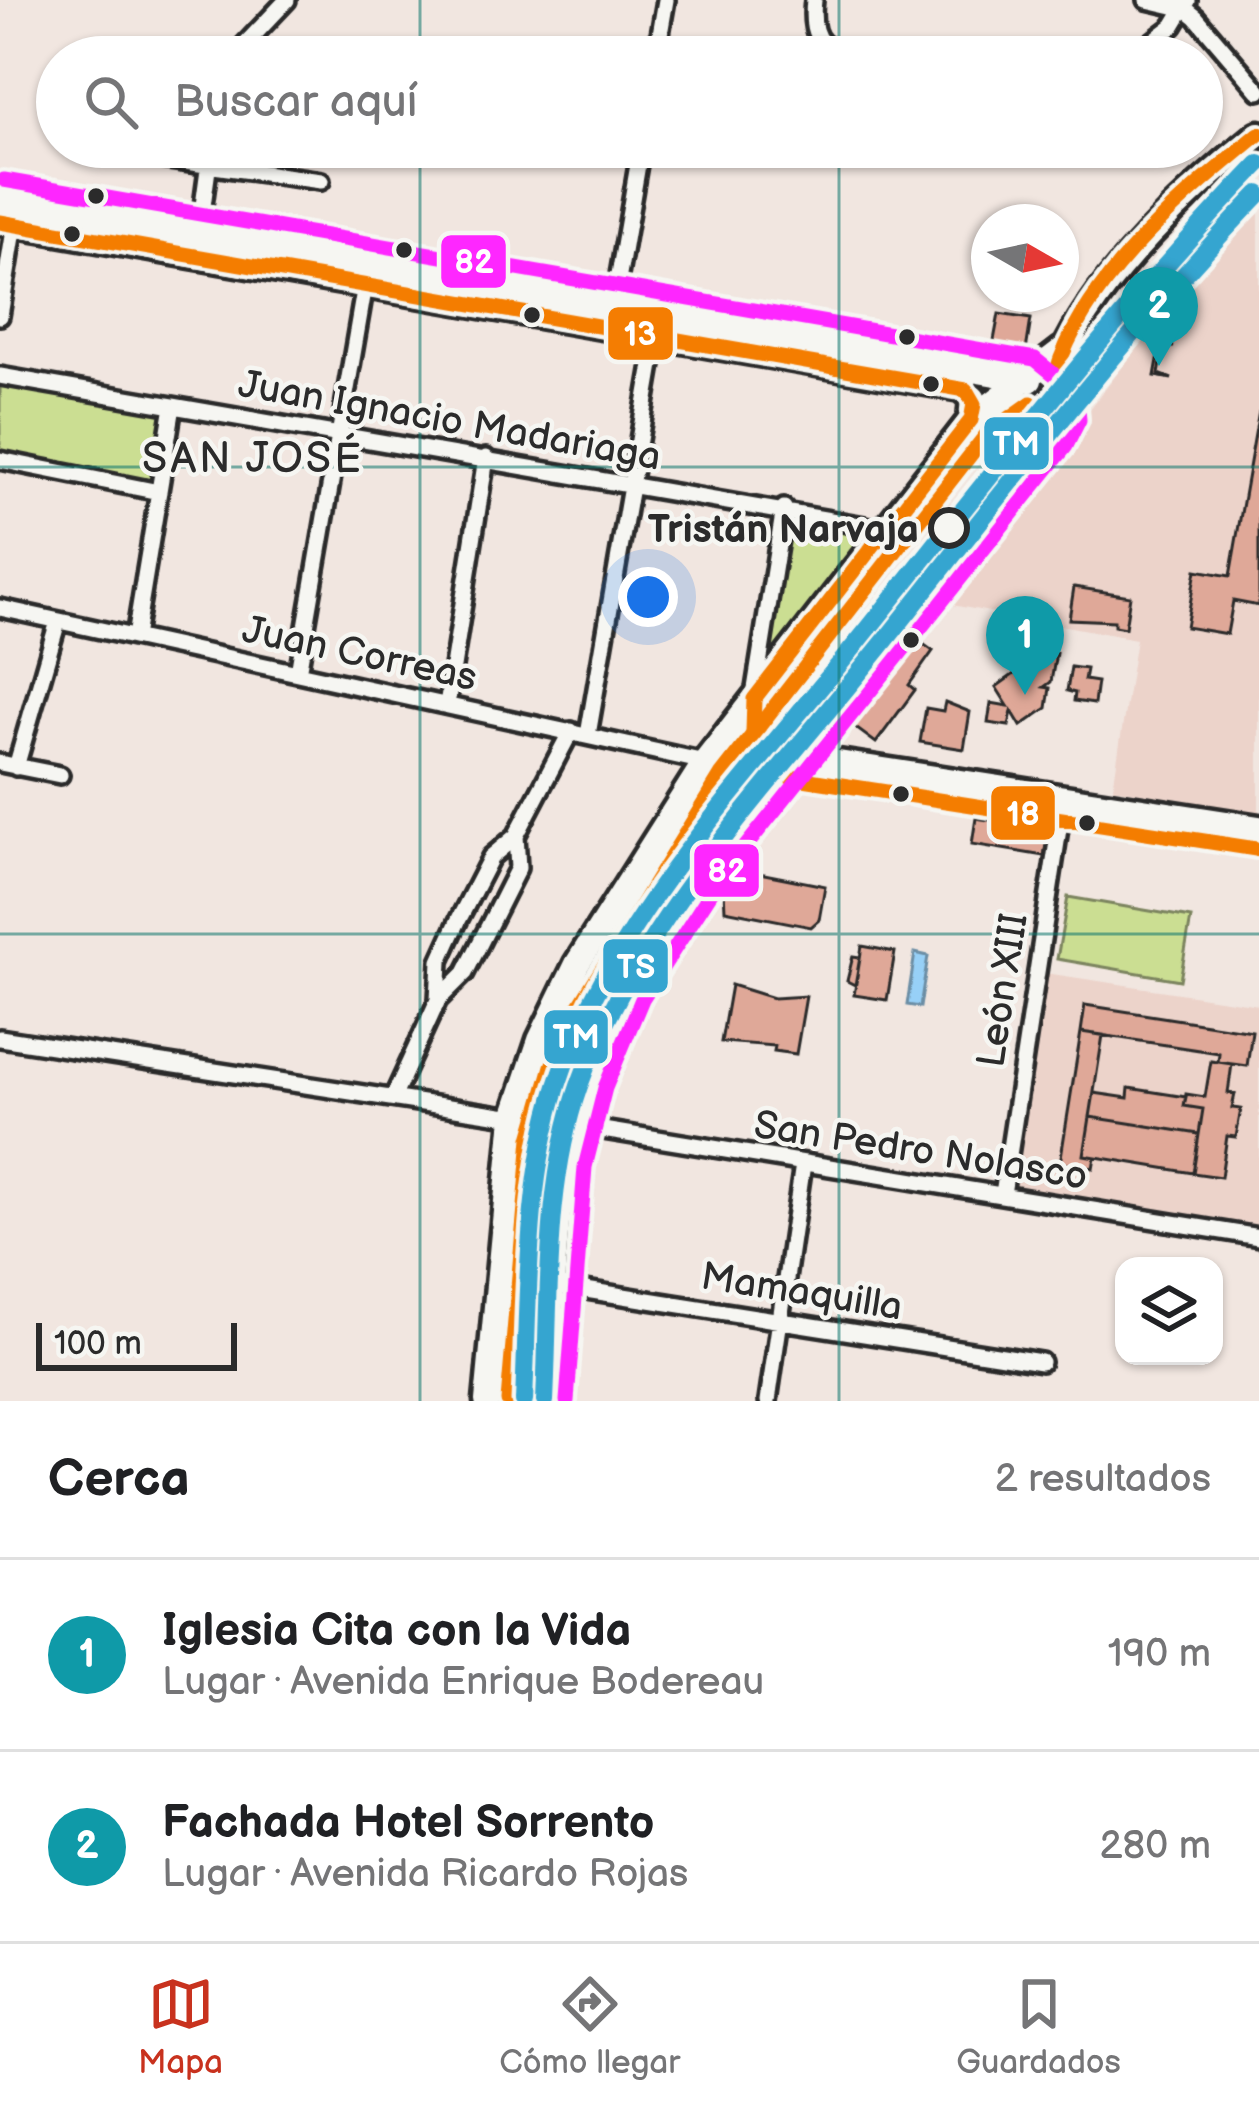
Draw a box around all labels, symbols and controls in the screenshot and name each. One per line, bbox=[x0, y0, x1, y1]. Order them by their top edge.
search box bbox=[36, 36, 1223, 168]
icon: search bbox=[78, 69, 144, 135]
text: Buscar aquí bbox=[174, 75, 417, 130]
unlabelled marker bbox=[85, 185, 107, 207]
north arrow bbox=[971, 204, 1079, 312]
unlabelled marker bbox=[61, 223, 83, 245]
line badge: 82 bbox=[439, 233, 508, 290]
unlabelled marker bbox=[393, 239, 415, 261]
text: 82 bbox=[454, 243, 494, 283]
pin: 2 bbox=[1120, 267, 1198, 366]
unlabelled marker bbox=[521, 304, 543, 326]
line badge: 13 bbox=[606, 305, 675, 362]
text: 13 bbox=[623, 315, 657, 355]
unlabelled marker bbox=[896, 326, 918, 348]
street label: Juan Ignacio Madariaga bbox=[235, 361, 664, 482]
unlabelled marker bbox=[920, 373, 942, 395]
line badge: TM bbox=[982, 415, 1051, 472]
text: TM bbox=[992, 425, 1040, 465]
district label: SAN JOSÉ bbox=[142, 432, 364, 485]
place label: Tristán Narvaja bbox=[648, 507, 919, 554]
marker: Tristán Narvaja bbox=[930, 509, 968, 547]
your location bbox=[618, 567, 678, 627]
pin: 1 bbox=[986, 596, 1064, 695]
street label: Juan Correas bbox=[238, 607, 481, 702]
unlabelled marker bbox=[900, 629, 922, 651]
unlabelled marker bbox=[890, 783, 912, 805]
line badge: 18 bbox=[989, 784, 1057, 842]
text: 18 bbox=[1006, 795, 1040, 835]
unlabelled marker bbox=[1076, 812, 1098, 834]
line badge: 82 bbox=[692, 842, 761, 899]
text: 82 bbox=[707, 852, 747, 892]
street label: León XIII bbox=[968, 910, 1039, 1071]
line badge: TS bbox=[601, 937, 670, 995]
text: TS bbox=[617, 948, 655, 988]
line badge: TM bbox=[542, 1008, 610, 1066]
text: TM bbox=[552, 1018, 600, 1058]
street label: San Pedro Nolasco bbox=[751, 1102, 1091, 1201]
street label: Mamaquilla bbox=[698, 1253, 905, 1332]
map controls bbox=[1115, 1257, 1223, 1365]
button: layers bbox=[1115, 1257, 1223, 1365]
scale bar bbox=[36, 1317, 237, 1370]
text: 100 m bbox=[54, 1324, 142, 1364]
text: Cerca bbox=[48, 1449, 190, 1510]
text: 2 resultados bbox=[995, 1456, 1211, 1503]
text: Iglesia Cita con la Vida bbox=[162, 1604, 631, 1659]
text: 1 bbox=[79, 1631, 95, 1678]
text: 190 m bbox=[1108, 1631, 1211, 1678]
text: Lugar · Avenida Enrique Bodereau bbox=[162, 1659, 764, 1706]
text: Fachada Hotel Sorrento bbox=[162, 1796, 654, 1851]
text: 2 bbox=[75, 1823, 99, 1870]
text: 280 m bbox=[1100, 1823, 1211, 1870]
text: Lugar · Avenida Ricardo Rojas bbox=[162, 1851, 688, 1898]
tab: Mapa bbox=[138, 1971, 223, 2083]
tab: Cómo llegar bbox=[499, 1971, 680, 2083]
tab: Guardados bbox=[956, 1971, 1121, 2083]

